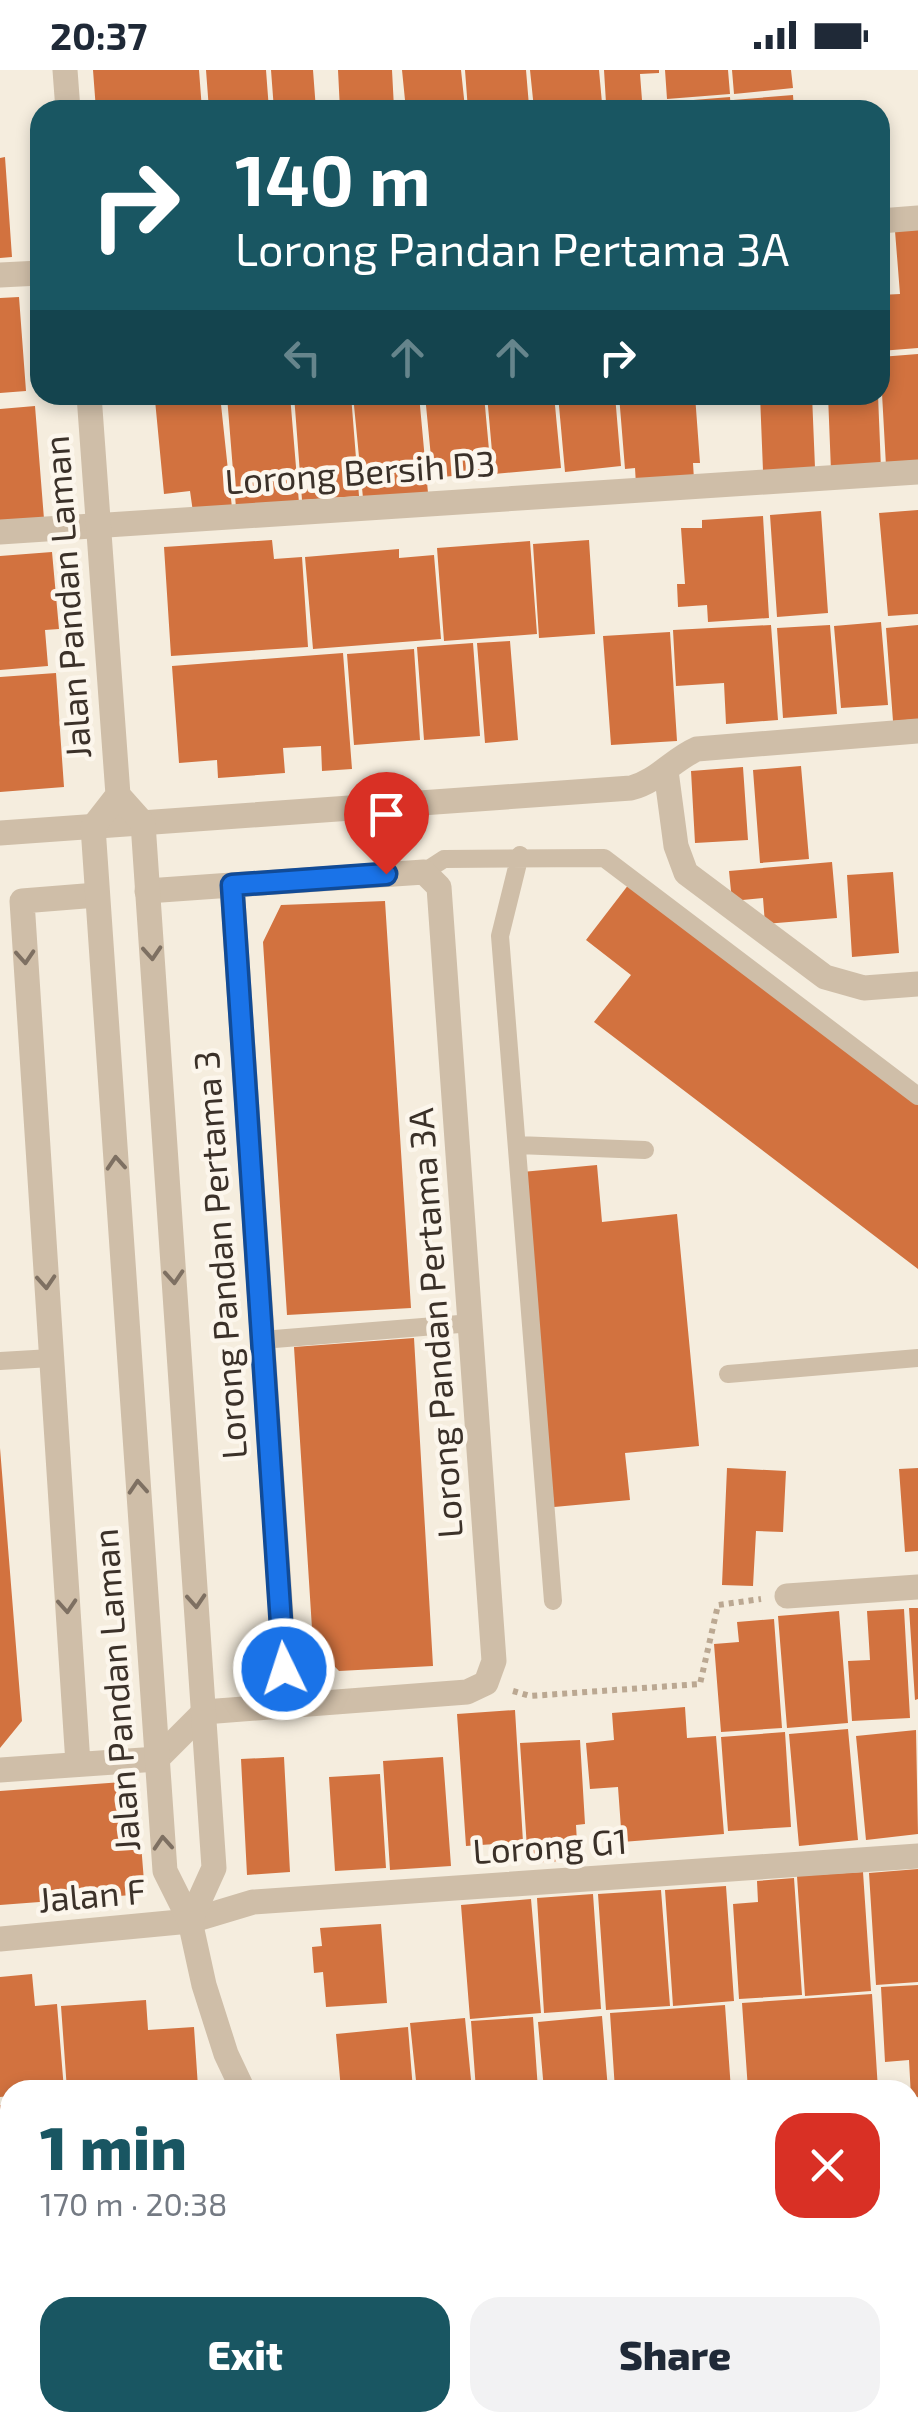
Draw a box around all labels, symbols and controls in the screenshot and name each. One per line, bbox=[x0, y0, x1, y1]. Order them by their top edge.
text: 20:37 bbox=[50, 12, 147, 58]
text: 140 m bbox=[235, 136, 431, 220]
icon: right bbox=[70, 140, 200, 270]
text: Lorong Pandan Pertama 3A bbox=[235, 221, 789, 275]
icon: left bbox=[275, 330, 330, 385]
icon: ahead bbox=[380, 330, 435, 385]
icon: ahead bbox=[485, 330, 540, 385]
icon: right bbox=[590, 330, 645, 385]
street label: Jalan Pandan Laman bbox=[34, 434, 98, 760]
street label: Lorong Bersih D3 bbox=[223, 441, 496, 501]
pin bbox=[344, 772, 429, 875]
icon: arrive bbox=[359, 787, 414, 842]
one-way arrow bbox=[140, 945, 162, 961]
one-way arrow bbox=[14, 950, 35, 966]
street label: Lorong Pandan Pertama 3 bbox=[184, 1049, 254, 1461]
street label: Lorong Pandan Pertama 3A bbox=[398, 1106, 470, 1540]
one-way arrow bbox=[106, 1154, 127, 1170]
one-way arrow bbox=[163, 1269, 184, 1285]
one-way arrow bbox=[35, 1274, 56, 1290]
one-way arrow bbox=[128, 1478, 150, 1494]
street label: Jalan Pandan Laman bbox=[83, 1527, 147, 1853]
one-way arrow bbox=[185, 1594, 207, 1610]
one-way arrow bbox=[56, 1598, 77, 1614]
position arrow bbox=[232, 1617, 336, 1721]
street label: Lorong G1 bbox=[471, 1819, 629, 1871]
one-way arrow bbox=[153, 1834, 174, 1850]
street label: Jalan F bbox=[36, 1868, 147, 1920]
text: 1 min bbox=[40, 2110, 187, 2182]
button: close bbox=[775, 2113, 880, 2218]
text: 170 m · 20:38 bbox=[40, 2184, 227, 2222]
button: Exit bbox=[40, 2297, 450, 2412]
button: Share bbox=[470, 2297, 880, 2412]

